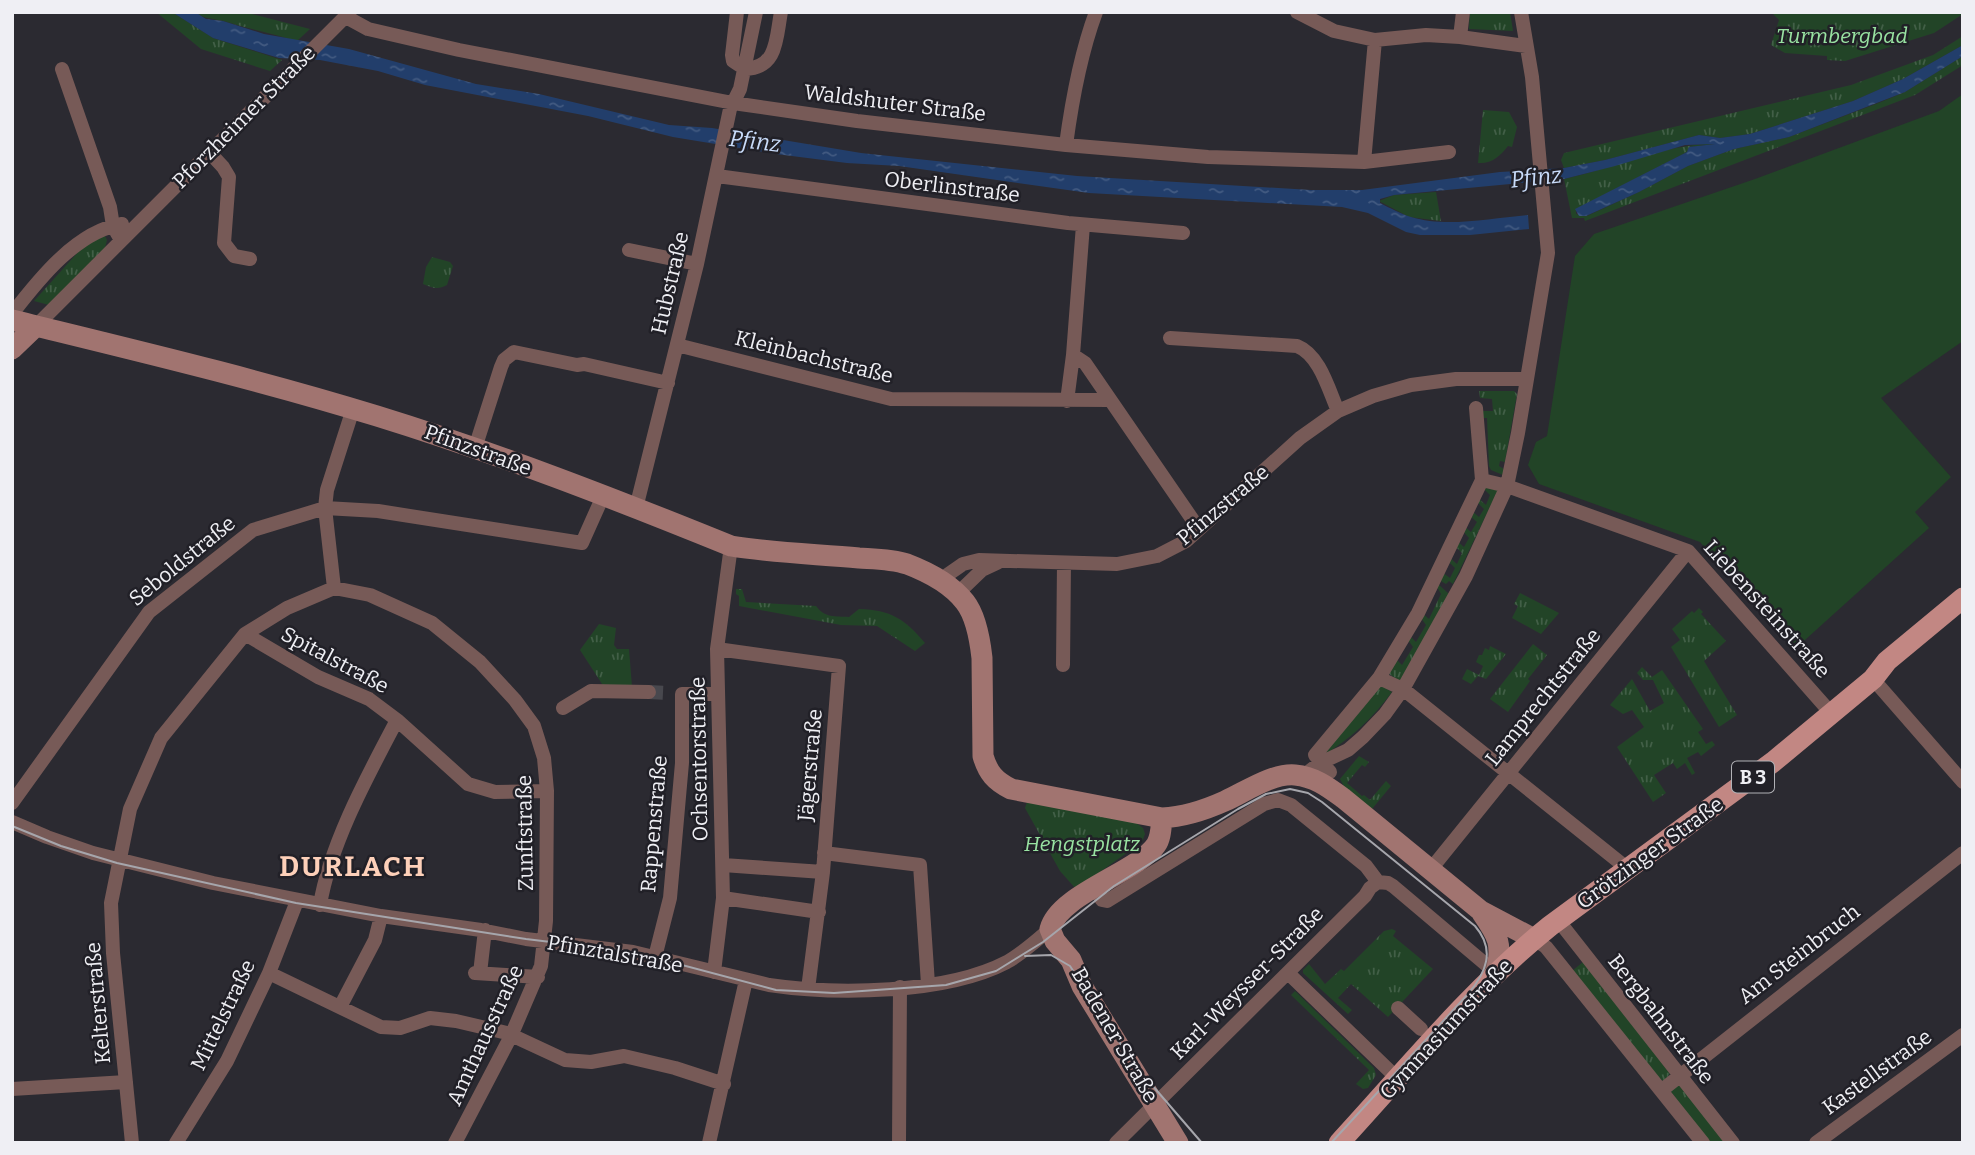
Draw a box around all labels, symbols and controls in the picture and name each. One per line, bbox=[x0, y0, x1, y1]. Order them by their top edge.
park label: Turmbergbad bbox=[1776, 23, 1908, 49]
street label: Pforzheimer Straße bbox=[167, 40, 321, 194]
street label: Waldshuter Straße bbox=[803, 79, 987, 127]
water label: Pfinz bbox=[728, 124, 783, 158]
water label: Pfinz bbox=[1509, 160, 1563, 194]
street label: Oberlinstraße bbox=[883, 166, 1021, 208]
street label: Hubstraße bbox=[646, 229, 694, 337]
street label: Kleinbachstraße bbox=[732, 325, 896, 389]
street label: Pfinzstraße bbox=[421, 419, 535, 481]
street label: Pfinzstraße bbox=[1172, 459, 1274, 551]
street label: Seboldstraße bbox=[124, 510, 240, 612]
street label: Liebensteinstraße bbox=[1698, 535, 1836, 683]
street label: Spitalstraße bbox=[277, 621, 393, 699]
street label: Lamprechtstraße bbox=[1480, 623, 1606, 771]
street label: Ochsentorstraße bbox=[685, 676, 713, 842]
street label: Jägerstraße bbox=[792, 708, 828, 823]
street label: Rappenstraße bbox=[635, 754, 673, 894]
road number: B 3 bbox=[1732, 762, 1774, 792]
street label: Zunftstraße bbox=[511, 775, 539, 891]
street label: Grötzinger Straße bbox=[1572, 791, 1728, 915]
park label: Hengstplatz bbox=[1024, 831, 1140, 857]
district label: DURLACH bbox=[279, 850, 427, 883]
street label: Am Steinbruch bbox=[1733, 898, 1865, 1010]
street label: Karl-Weysser-Straße bbox=[1165, 901, 1329, 1065]
street label: Pfinztalstraße bbox=[545, 929, 685, 979]
street label: Kelterstraße bbox=[80, 941, 116, 1065]
street label: Bergbahnstraße bbox=[1602, 949, 1720, 1089]
street label: Gymnasiumstraße bbox=[1374, 953, 1518, 1105]
street label: Mittelstraße bbox=[185, 955, 261, 1075]
street label: Amthausstraße bbox=[441, 961, 529, 1109]
street label: Badener Straße bbox=[1066, 963, 1164, 1107]
street label: Kastellstraße bbox=[1817, 1024, 1937, 1120]

